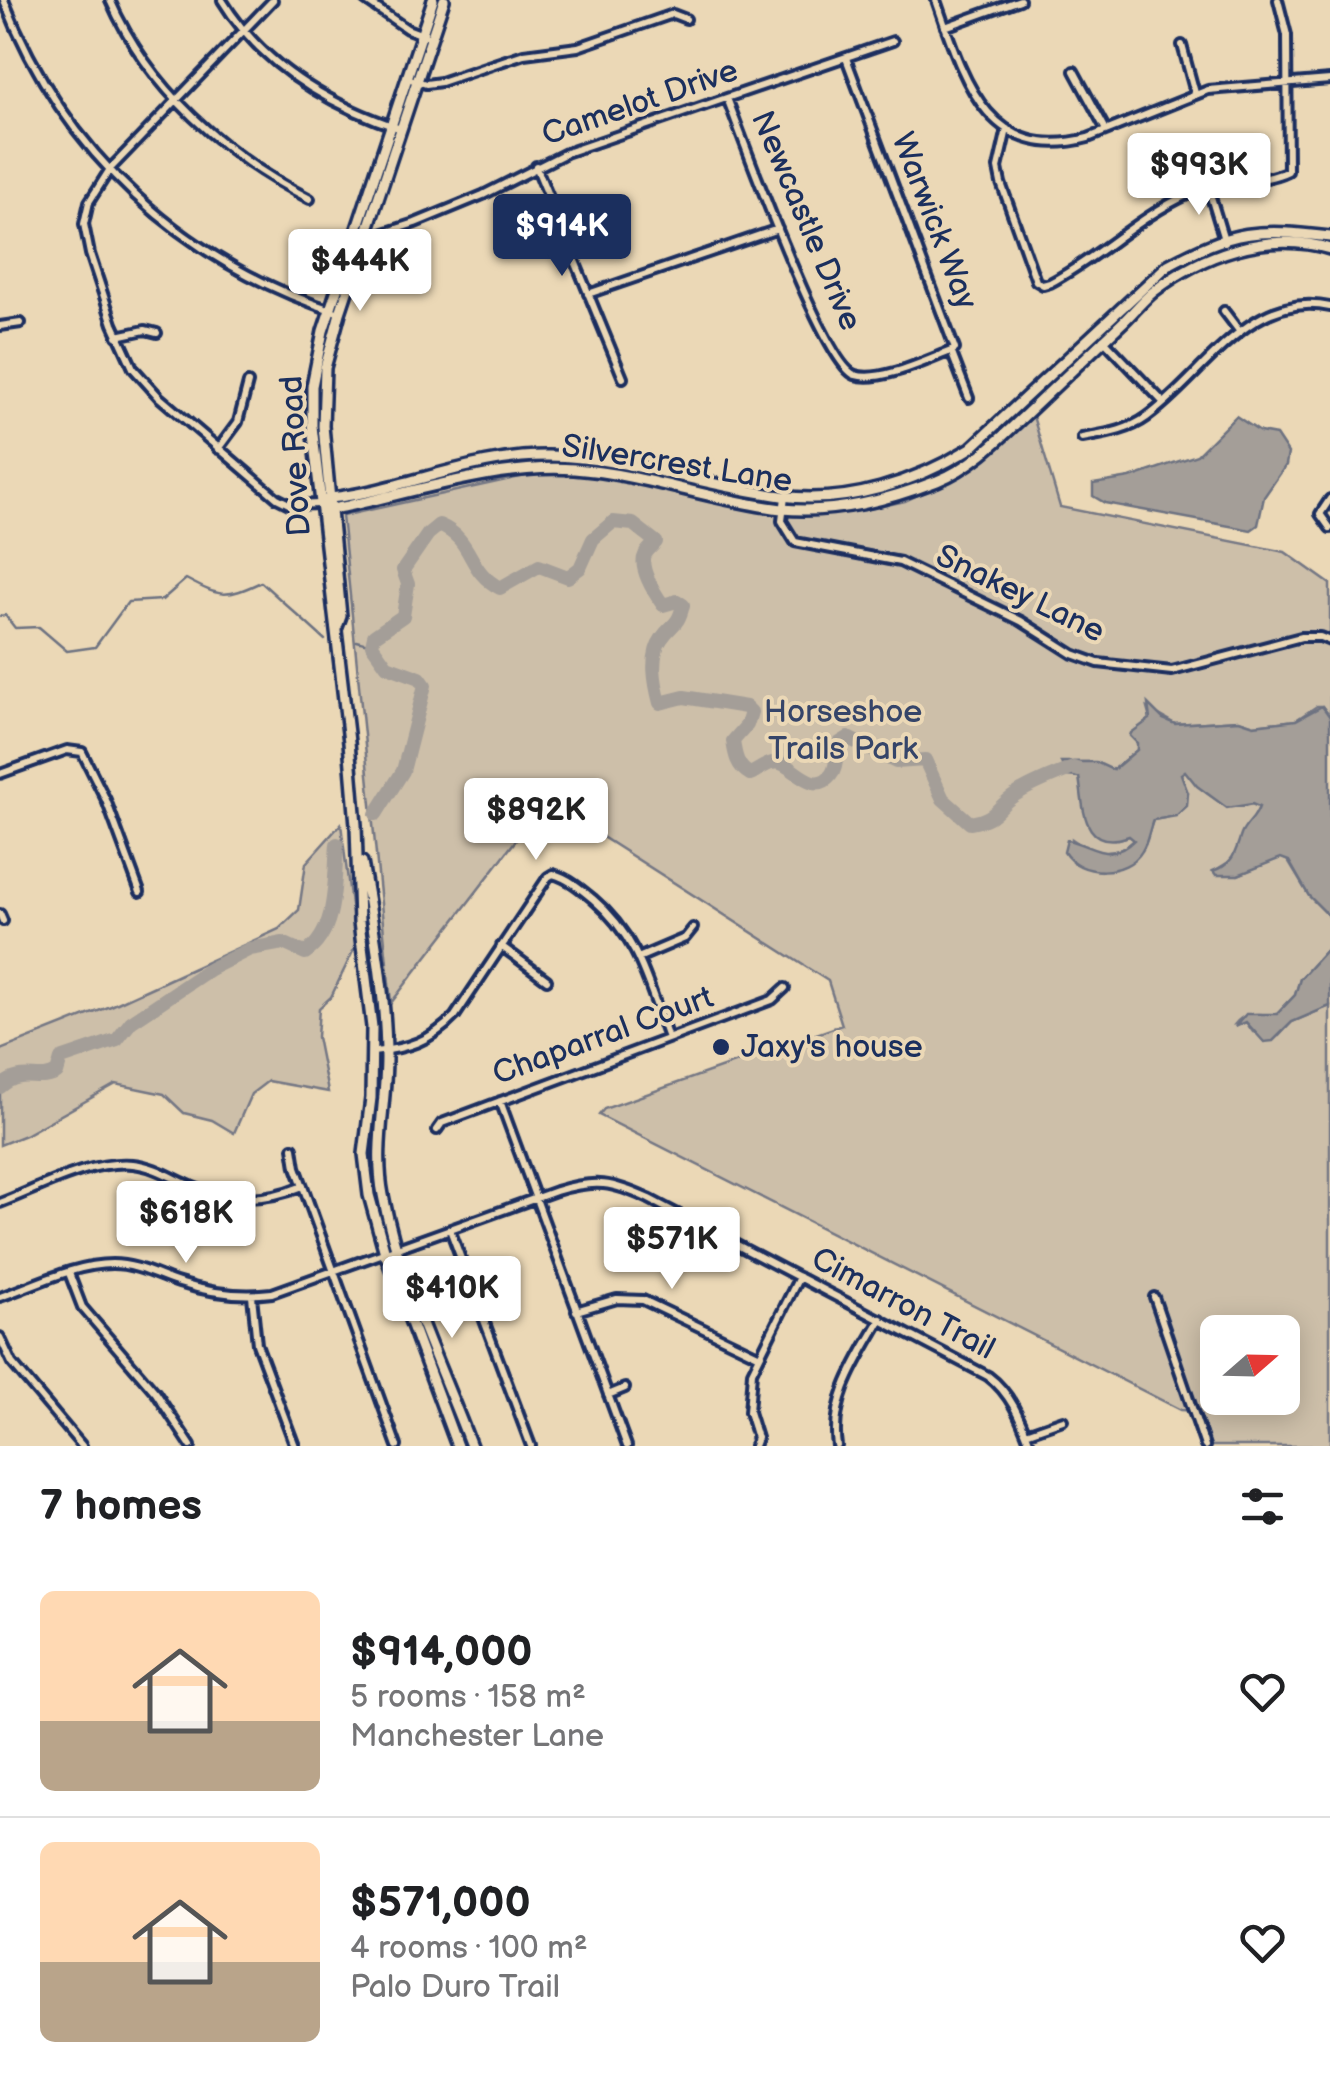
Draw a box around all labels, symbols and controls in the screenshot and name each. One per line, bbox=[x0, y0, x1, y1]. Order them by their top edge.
street label: Camelot Drive bbox=[537, 51, 743, 155]
street label: Newcastle Drive bbox=[742, 105, 870, 337]
street label: Warwick Way bbox=[882, 127, 986, 315]
pin: $993K bbox=[1129, 133, 1269, 218]
text: $993K bbox=[1149, 146, 1249, 185]
pin: $914K bbox=[492, 194, 632, 279]
text: $914K bbox=[515, 207, 609, 246]
pin: $444K bbox=[290, 229, 430, 314]
text: $444K bbox=[310, 242, 410, 281]
street label: Dove Road bbox=[272, 375, 320, 537]
street label: Silvercrest Lane bbox=[559, 427, 795, 501]
street label: Snakey Lane bbox=[929, 536, 1111, 652]
park label: Horseshoe Trails Park bbox=[764, 693, 922, 769]
pin: $892K bbox=[466, 778, 606, 863]
text: $892K bbox=[486, 791, 586, 830]
street label: Chaparral Court bbox=[487, 978, 719, 1094]
place label: Jaxy's house bbox=[741, 1028, 923, 1067]
marker: Jaxy's house bbox=[710, 1036, 732, 1058]
pin: $618K bbox=[116, 1181, 256, 1266]
text: $618K bbox=[139, 1194, 233, 1233]
pin: $571K bbox=[602, 1207, 742, 1292]
text: $571K bbox=[626, 1220, 718, 1259]
street label: Cimarron Trail bbox=[804, 1239, 1002, 1369]
pin: $410K bbox=[382, 1256, 522, 1341]
text: $410K bbox=[405, 1269, 499, 1308]
north arrow bbox=[1200, 1315, 1300, 1415]
map controls bbox=[1200, 1315, 1300, 1415]
icon: filters bbox=[1235, 1479, 1290, 1534]
text: 7 homes bbox=[40, 1481, 202, 1532]
text: $914,000 bbox=[350, 1627, 533, 1678]
icon: home bbox=[120, 1631, 240, 1751]
icon: heart bbox=[1235, 1664, 1290, 1719]
text: 5 rooms · 158 m² bbox=[350, 1678, 586, 1717]
text: Manchester Lane bbox=[350, 1717, 604, 1756]
text: $571,000 bbox=[350, 1878, 531, 1929]
icon: home bbox=[120, 1882, 240, 2002]
icon: heart bbox=[1235, 1915, 1290, 1970]
text: 4 rooms · 100 m² bbox=[350, 1929, 588, 1968]
text: Palo Duro Trail bbox=[350, 1968, 560, 2007]

